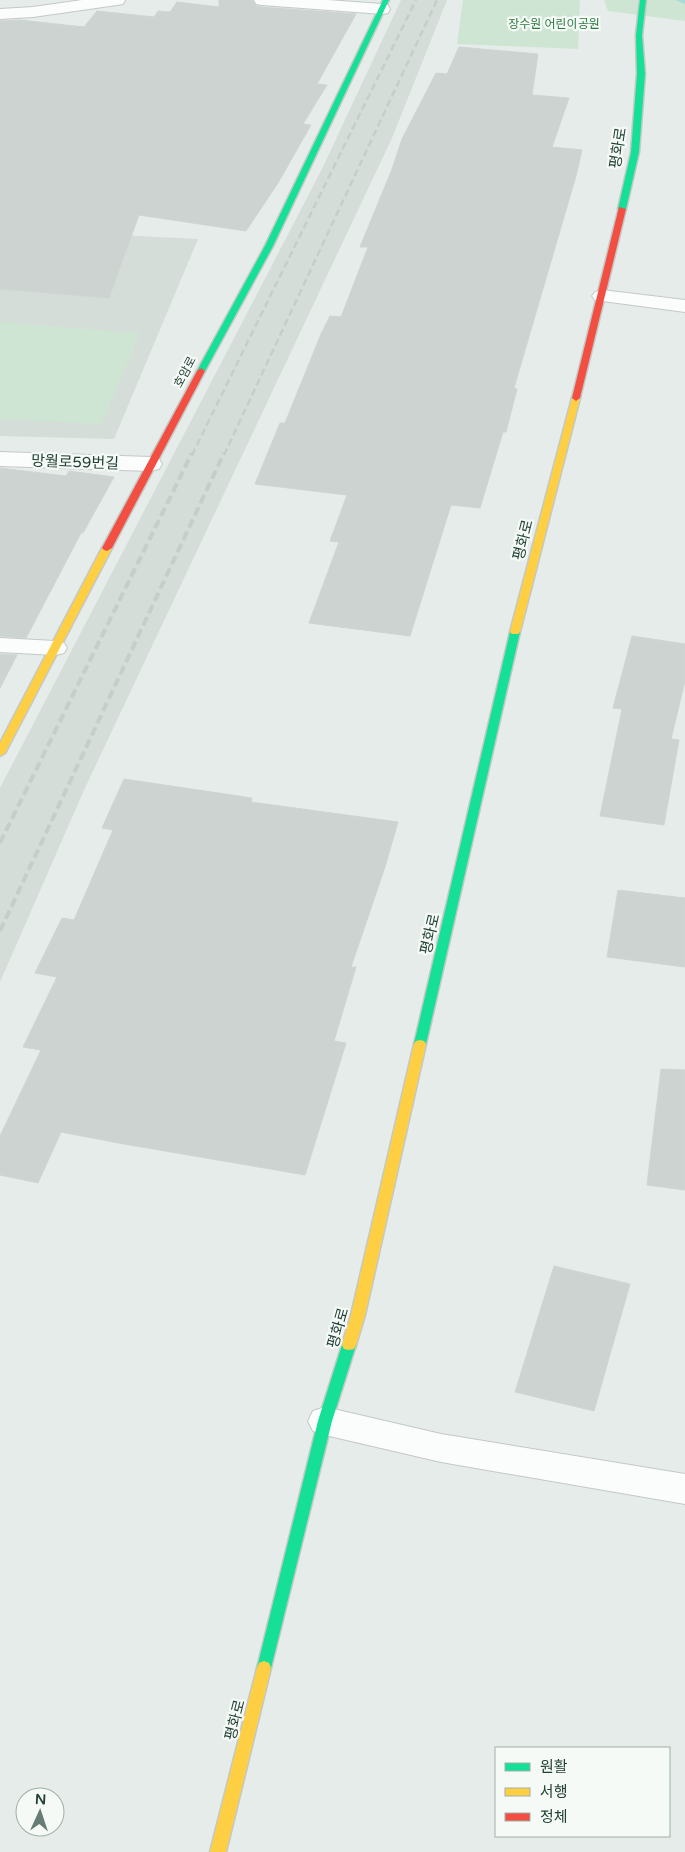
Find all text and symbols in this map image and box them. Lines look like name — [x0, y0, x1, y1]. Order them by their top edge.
park label: 장수원 어린이공원 — [508, 17, 600, 31]
street label: 평화로 — [606, 126, 630, 170]
street label: 호암로 — [171, 354, 199, 390]
street label: 망월로59번길 — [31, 451, 119, 473]
street label: 평화로 — [509, 518, 537, 562]
street label: 평화로 — [417, 912, 443, 956]
street label: 평화로 — [324, 1306, 352, 1350]
street label: 평화로 — [221, 1698, 249, 1742]
legend — [495, 1747, 670, 1837]
text: 원활 — [540, 1758, 568, 1776]
text: 서행 — [540, 1783, 568, 1801]
north arrow — [15, 1787, 65, 1837]
text: N — [35, 1791, 47, 1808]
text: 정체 — [540, 1808, 568, 1826]

